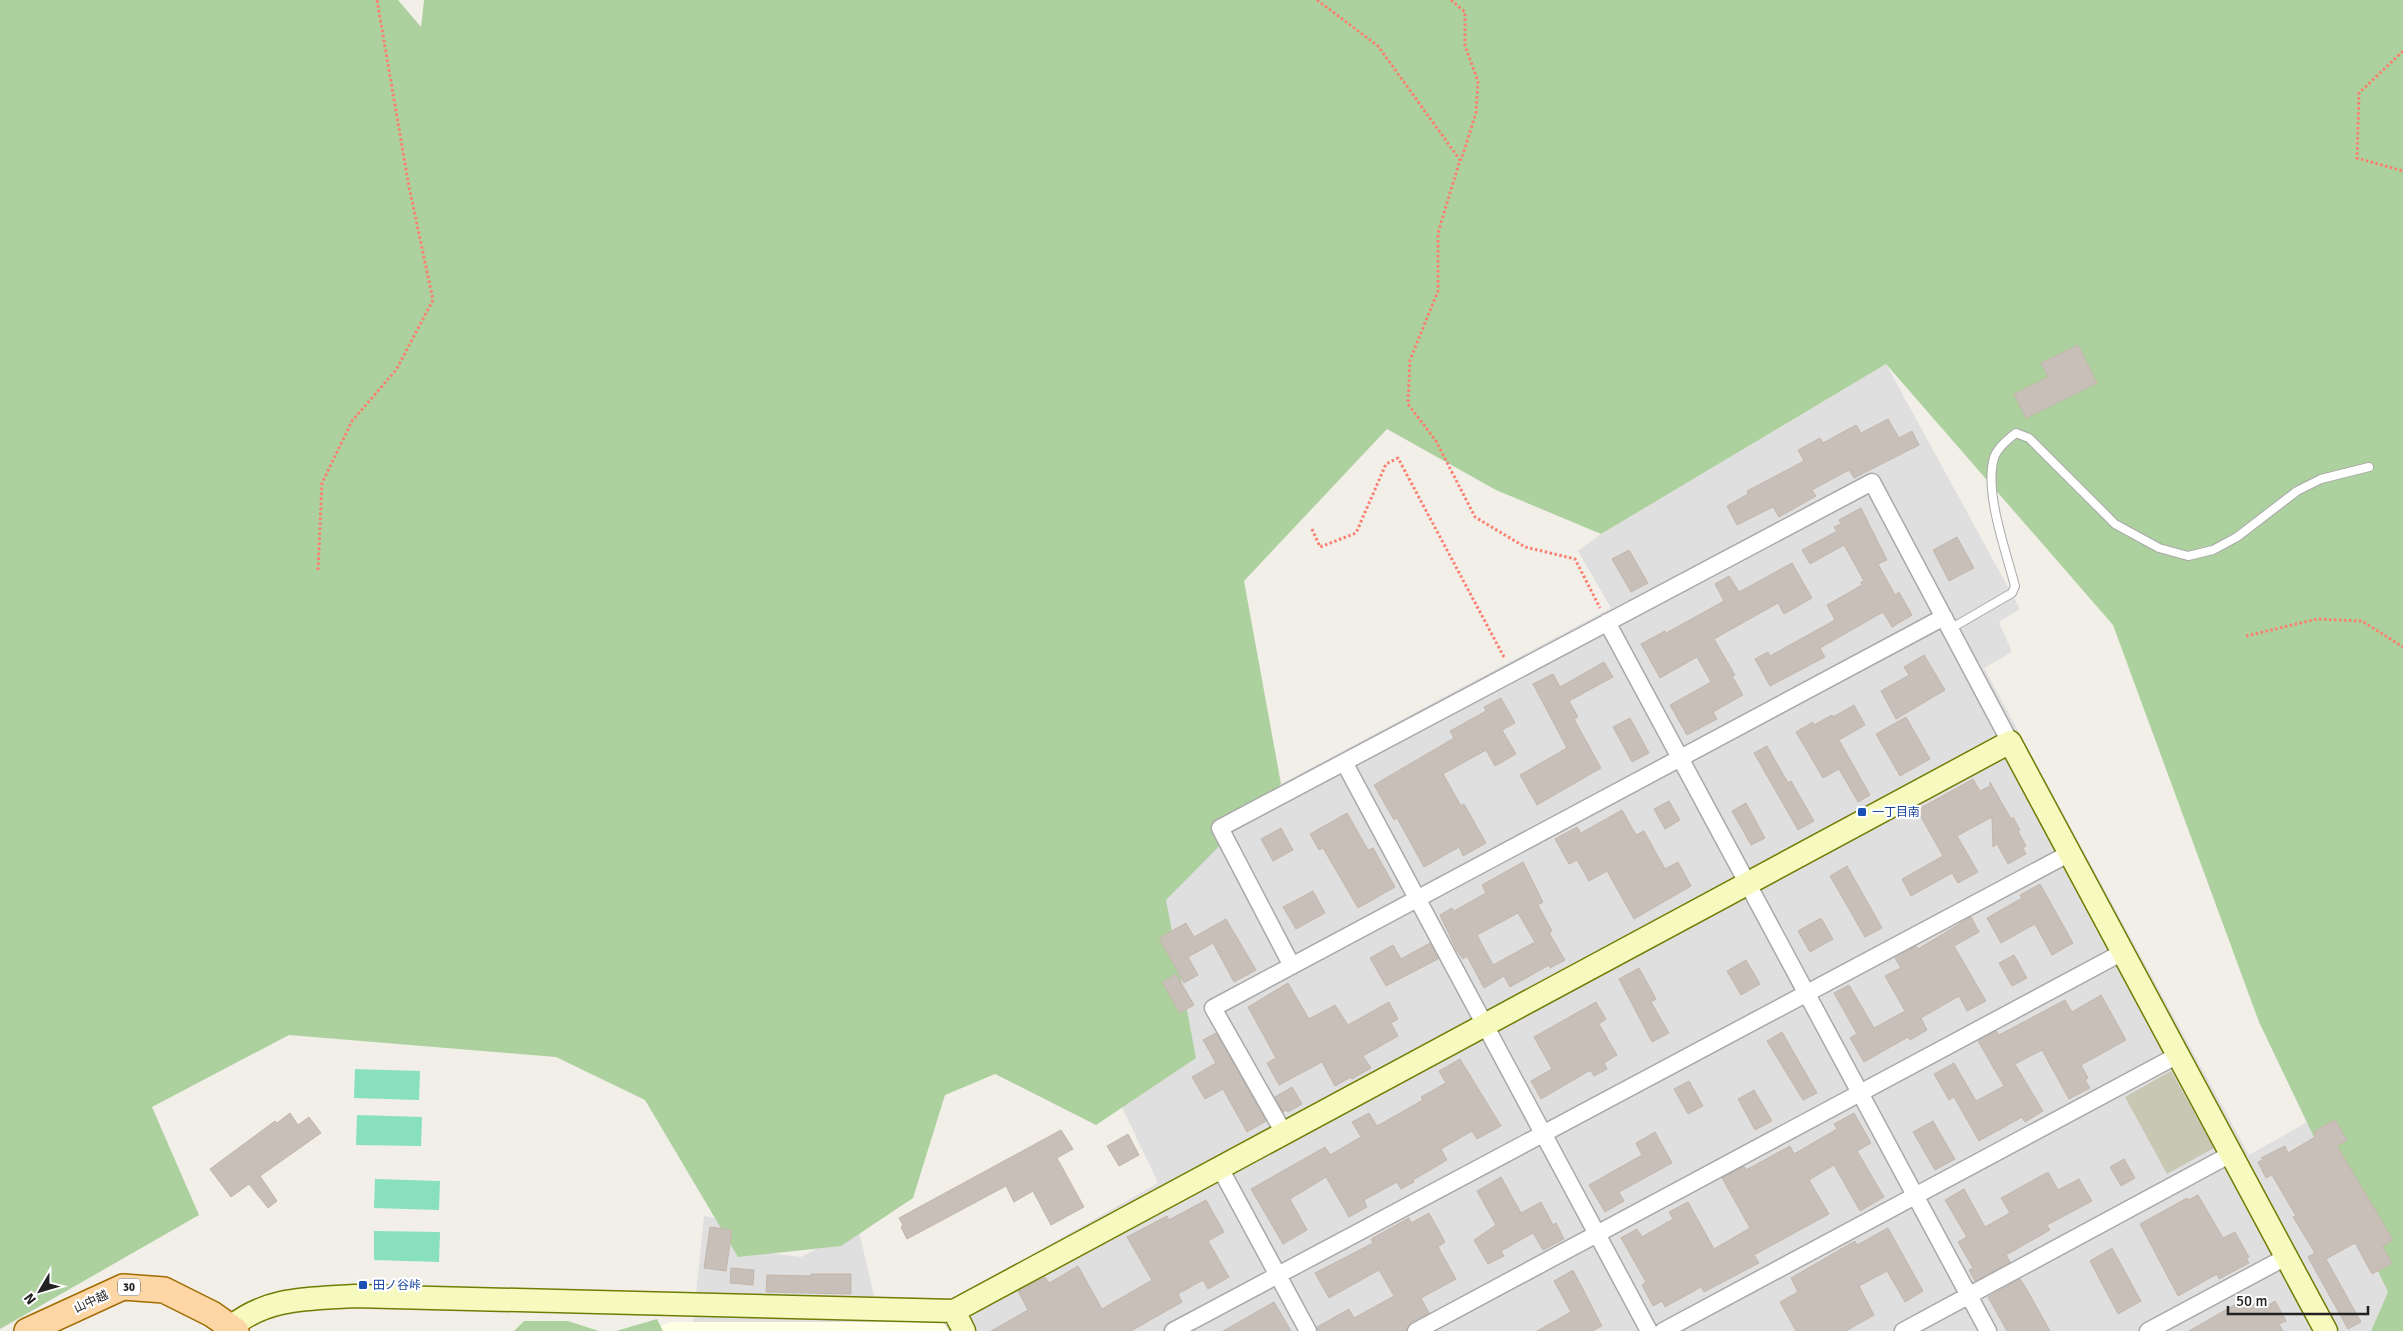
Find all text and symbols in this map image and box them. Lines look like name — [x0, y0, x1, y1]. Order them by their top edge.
place label: 一丁目南 — [1872, 805, 1920, 820]
marker: 一丁目南 — [1856, 806, 1868, 818]
north arrow — [15, 1266, 65, 1316]
road number: 30 — [118, 1278, 140, 1295]
place label: 田ノ谷峠 — [373, 1278, 421, 1293]
marker: 田ノ谷峠 — [357, 1279, 369, 1291]
scale bar — [2228, 1284, 2368, 1316]
street label: 山中越 — [72, 1288, 110, 1316]
text: N — [20, 1290, 40, 1308]
text: 50 m — [2236, 1292, 2267, 1310]

